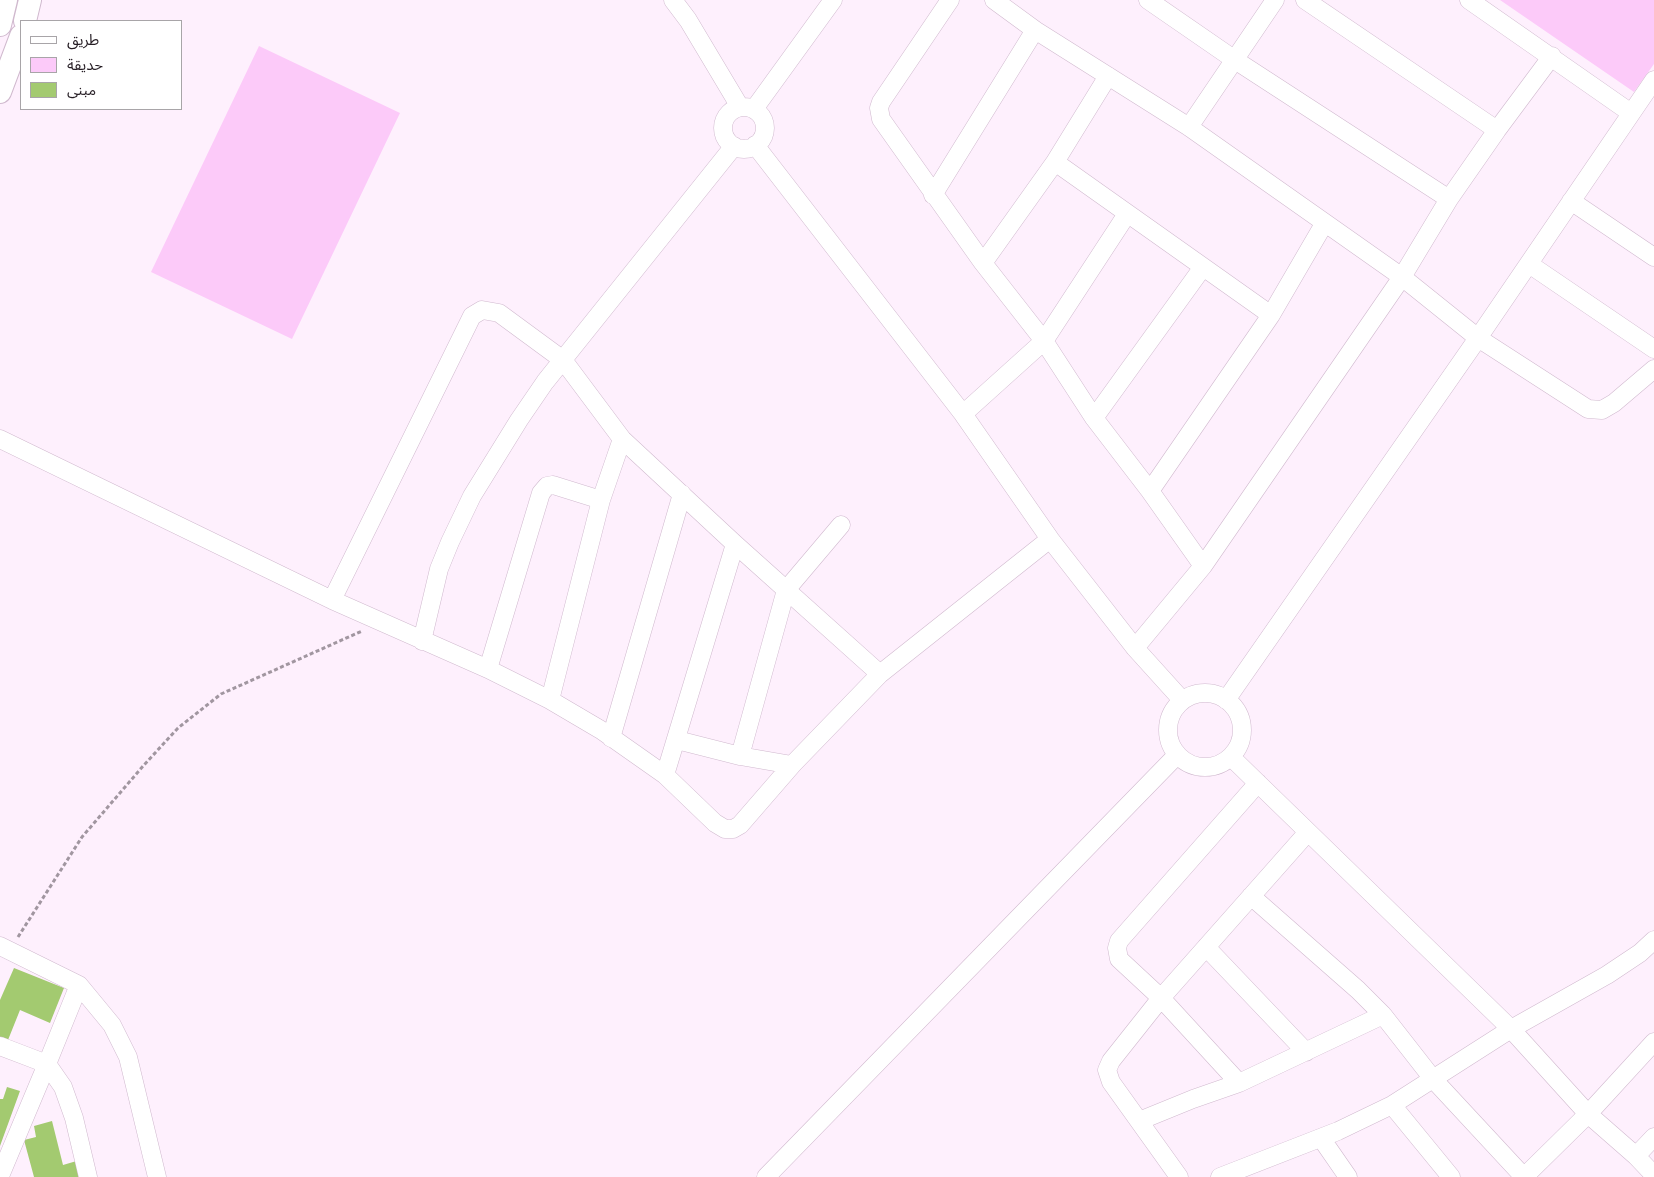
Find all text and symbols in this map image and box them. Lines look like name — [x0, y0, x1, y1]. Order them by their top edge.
legend — [20, 20, 182, 110]
text: طريق — [67, 30, 99, 49]
text: حديقة — [67, 55, 103, 74]
text: مبنى — [67, 80, 96, 99]

